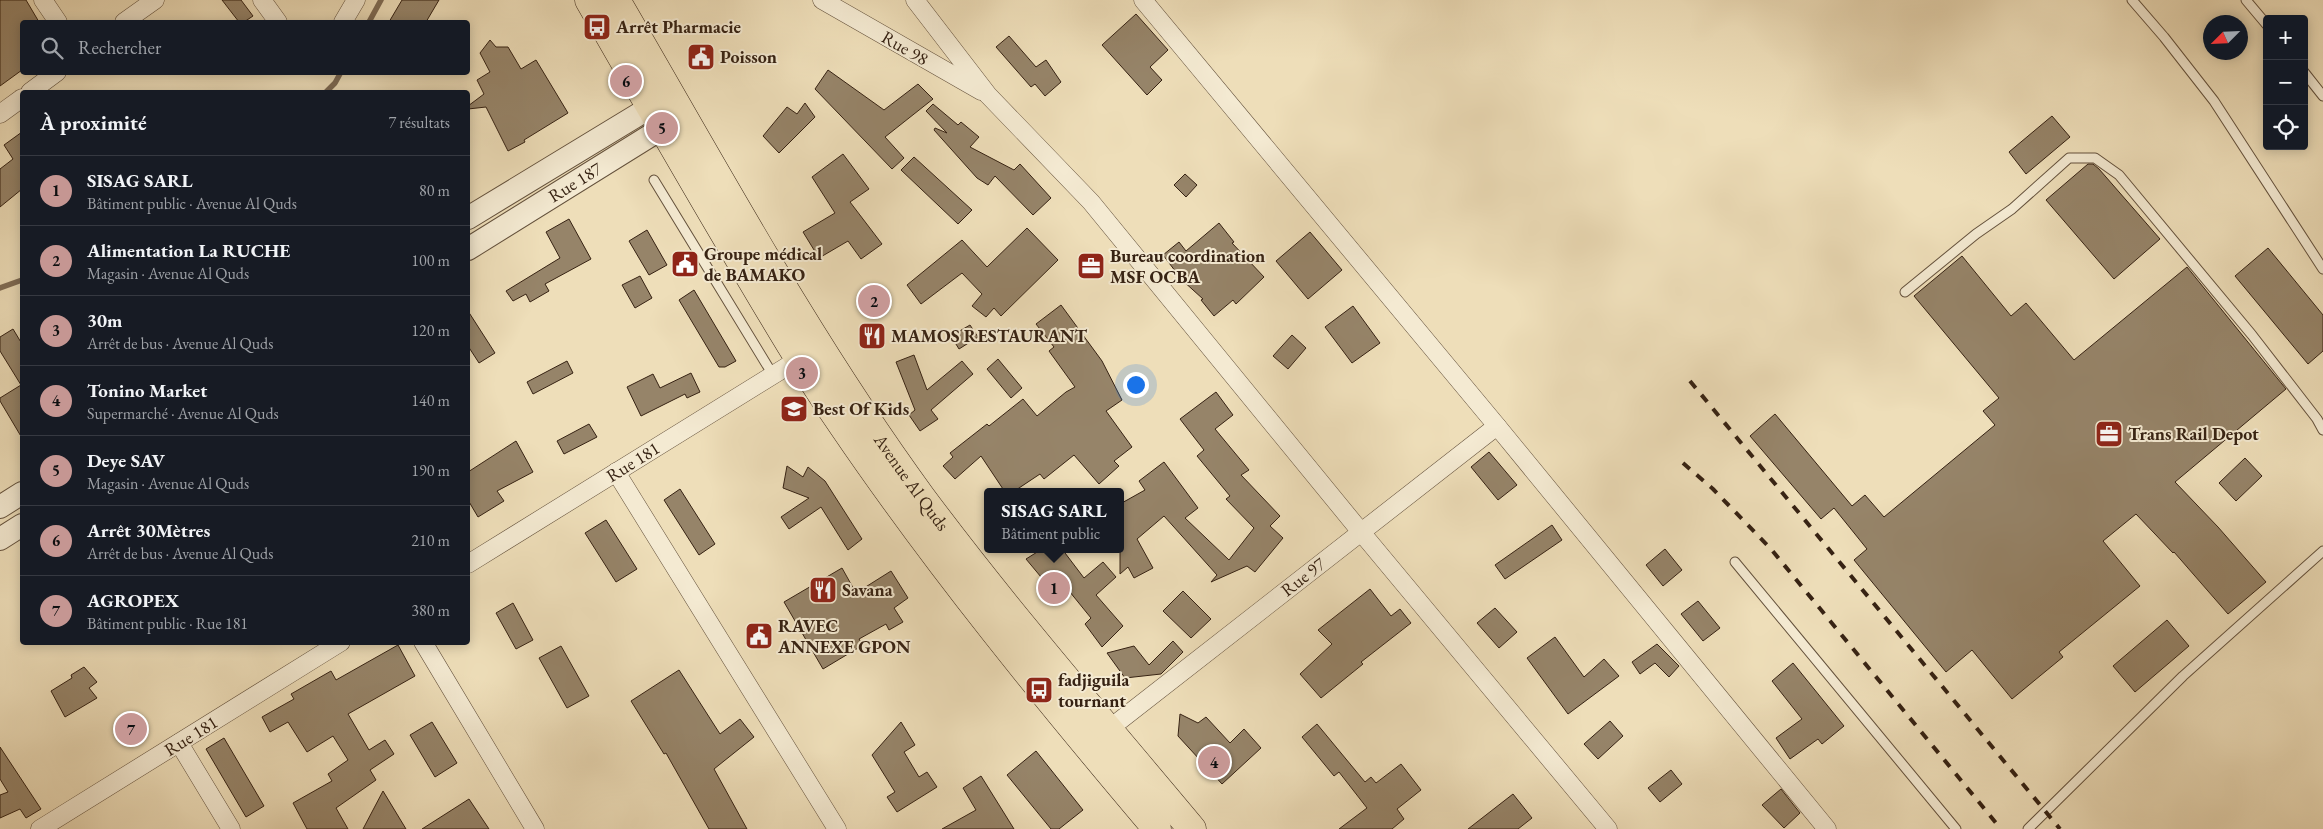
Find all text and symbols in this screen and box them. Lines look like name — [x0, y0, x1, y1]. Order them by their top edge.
bus stop icon: Arrêt Pharmacie — [582, 12, 612, 42]
place label: Arrêt Pharmacie — [615, 15, 742, 38]
north arrow — [2203, 15, 2248, 60]
map controls — [2263, 15, 2308, 150]
button: + — [2263, 15, 2308, 60]
search box — [20, 20, 470, 75]
street label: Rue 98 — [878, 25, 933, 70]
icon: search — [38, 34, 66, 62]
text: Rechercher — [78, 35, 161, 60]
public building icon: Poisson — [686, 42, 716, 72]
place label: Poisson — [720, 45, 777, 68]
button: − — [2263, 60, 2308, 105]
pin: 6 — [610, 62, 642, 100]
button: locate — [2263, 105, 2308, 150]
text: À proximité — [40, 109, 147, 136]
pin: 5 — [646, 109, 678, 147]
text: 7 résultats — [388, 112, 450, 133]
street label: Rue 187 — [544, 157, 606, 207]
text: SISAG SARL — [87, 168, 193, 193]
text: 1 — [52, 180, 60, 201]
text: 80 m — [419, 180, 450, 201]
text: Bâtiment public · Avenue Al Quds — [87, 193, 297, 214]
text: Alimentation La RUCHE — [87, 238, 290, 263]
place label: Groupe médical de BAMAKO — [704, 242, 822, 286]
place label: Bureau coordination MSF OCBA — [1110, 244, 1265, 288]
public building icon: Groupe médical de BAMAKO — [670, 249, 700, 279]
text: 2 — [52, 250, 60, 271]
text: 100 m — [411, 250, 450, 271]
office icon: Bureau coordination MSF OCBA — [1076, 251, 1106, 281]
text: Magasin · Avenue Al Quds — [87, 263, 249, 284]
pin: 2 — [858, 282, 890, 320]
text: 30m — [87, 308, 122, 333]
text: 3 — [52, 320, 60, 341]
text: 120 m — [411, 320, 450, 341]
restaurant icon: MAMOS RESTAURANT — [857, 321, 887, 351]
place label: MAMOS RESTAURANT — [891, 324, 1087, 347]
text: Arrêt de bus · Avenue Al Quds — [87, 333, 273, 354]
pin: 3 — [786, 354, 818, 392]
your location — [1123, 372, 1149, 398]
text: Tonino Market — [87, 378, 207, 403]
text: 4 — [52, 390, 60, 411]
text: 140 m — [411, 390, 450, 411]
school or university icon: Best Of Kids — [779, 394, 809, 424]
place label: Best Of Kids — [813, 397, 909, 420]
text: Supermarché · Avenue Al Quds — [87, 403, 279, 424]
office icon: Trans Rail Depot — [2094, 419, 2124, 449]
place label: Trans Rail Depot — [2128, 422, 2259, 445]
street label: Avenue Al Quds — [869, 429, 955, 535]
street label: Rue 181 — [602, 436, 664, 487]
text: Deye SAV — [87, 448, 165, 473]
text: 5 — [52, 460, 60, 481]
text: 190 m — [411, 460, 450, 481]
text: Magasin · Avenue Al Quds — [87, 473, 249, 494]
popup — [984, 488, 1124, 553]
text: SISAG SARL — [1001, 498, 1107, 523]
text: Arrêt 30Mètres — [87, 518, 210, 543]
text: Bâtiment public — [1001, 523, 1100, 544]
text: 6 — [52, 530, 60, 551]
text: 210 m — [411, 530, 450, 551]
text: Arrêt de bus · Avenue Al Quds — [87, 543, 273, 564]
street label: Rue 97 — [1276, 552, 1330, 601]
pin: 1 — [1038, 569, 1070, 607]
restaurant icon: Savana — [808, 575, 838, 605]
place label: Savana — [842, 578, 893, 601]
text: AGROPEX — [87, 588, 179, 613]
text: 7 — [52, 600, 60, 621]
text: 380 m — [411, 600, 450, 621]
text: Bâtiment public · Rue 181 — [87, 613, 248, 634]
place label: RAVEC ANNEXE GPON — [777, 614, 911, 658]
public building icon: RAVEC ANNEXE GPON — [744, 621, 774, 651]
place label: fadjiguila tournant — [1058, 668, 1129, 712]
bus stop icon: fadjiguila tournant — [1024, 675, 1054, 705]
pin: 7 — [115, 710, 147, 748]
street label: Rue 181 — [160, 710, 222, 761]
pin: 4 — [1198, 743, 1230, 781]

